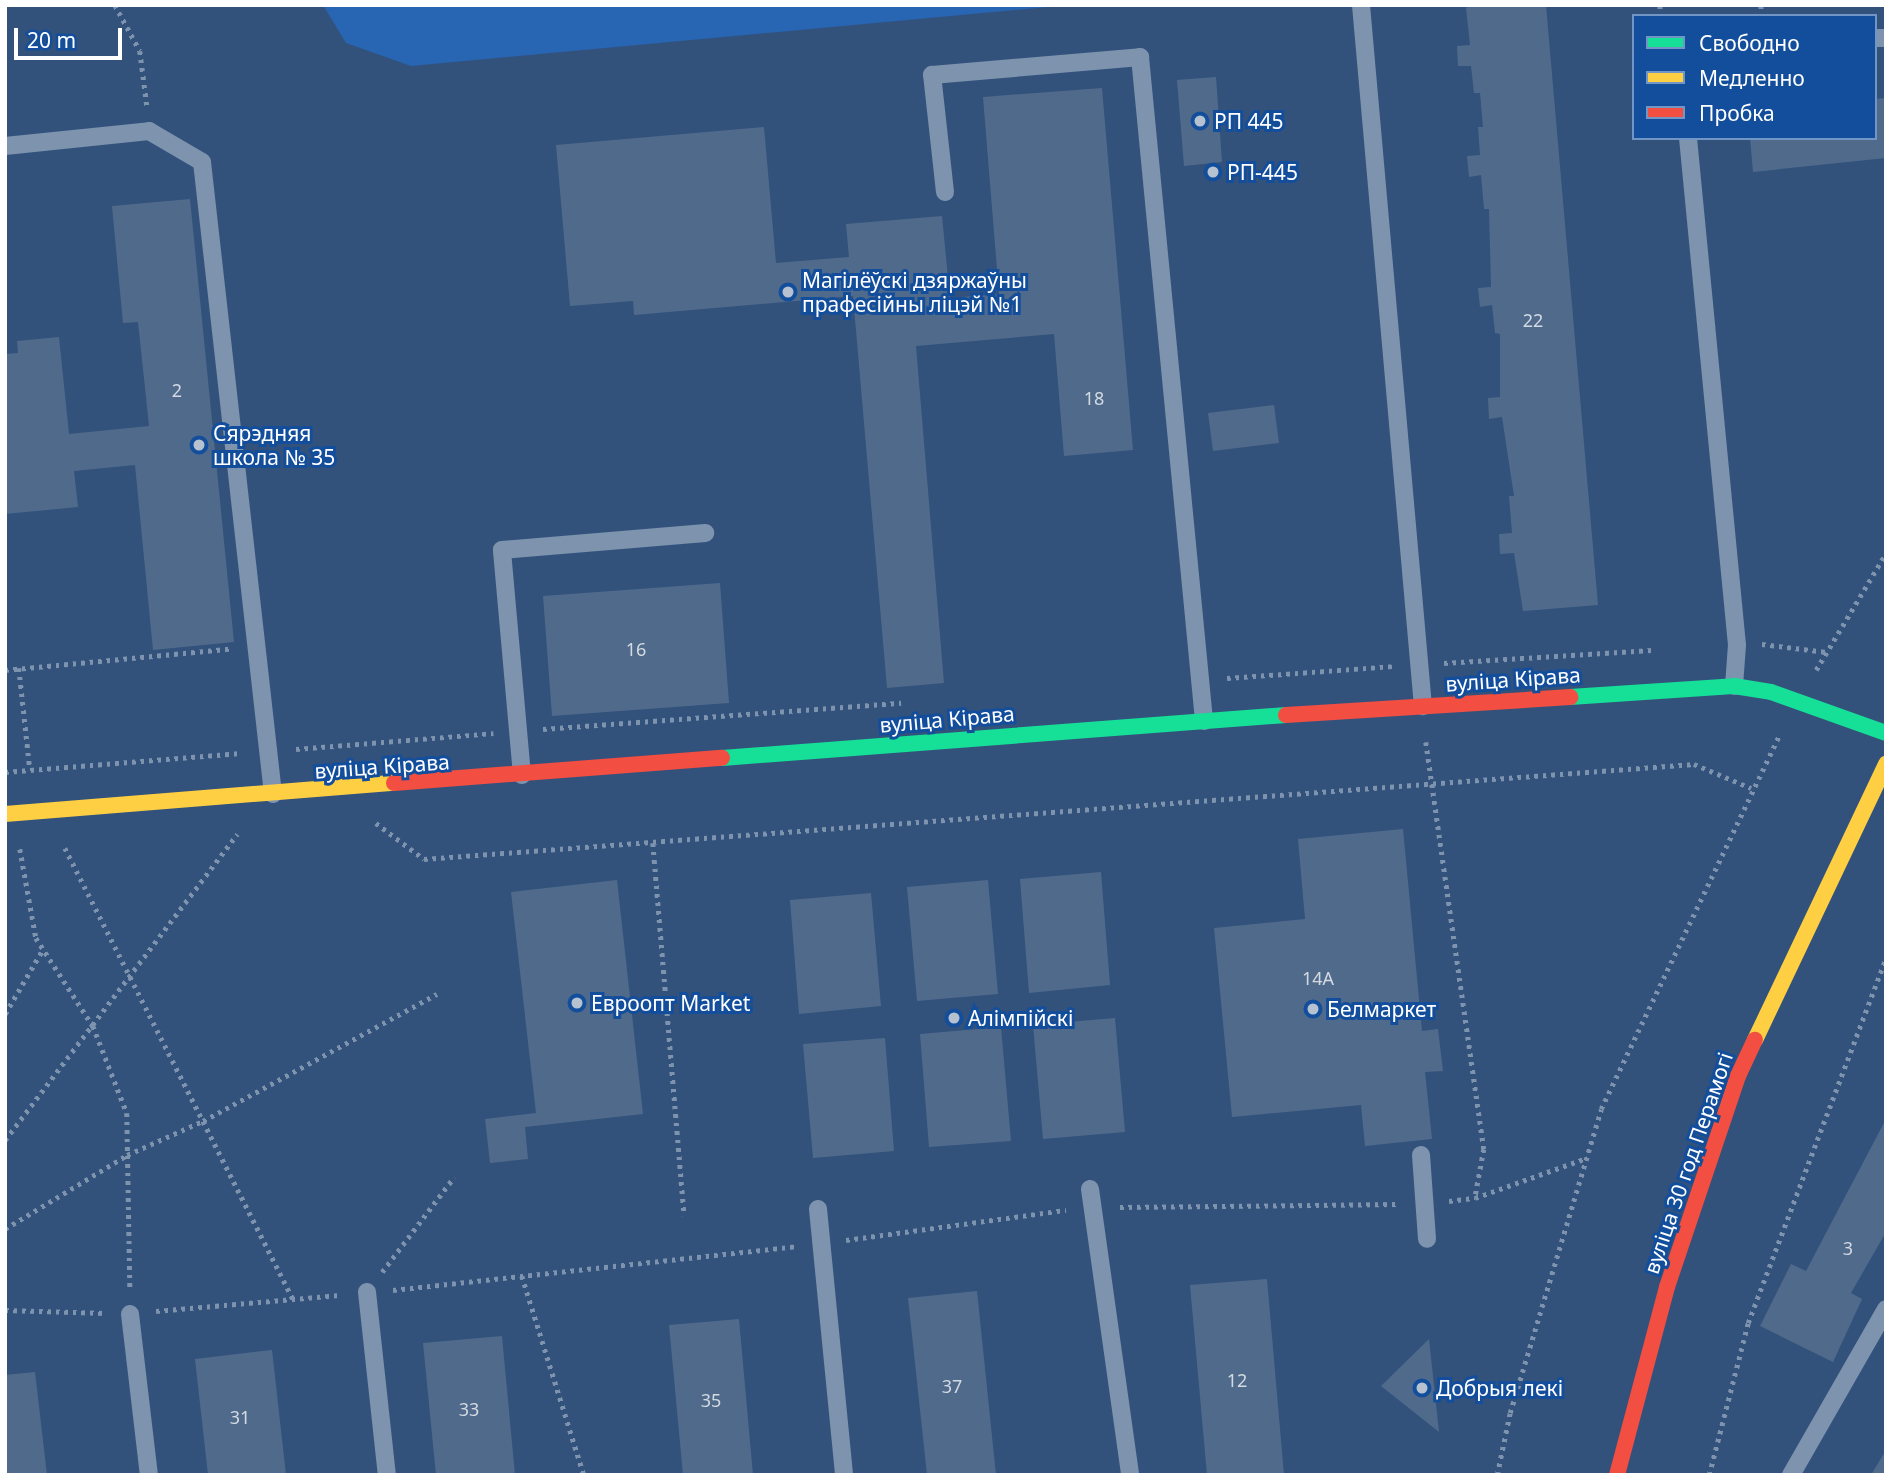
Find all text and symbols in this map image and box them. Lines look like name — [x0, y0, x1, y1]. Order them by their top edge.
scale bar — [18, 14, 126, 58]
legend — [1632, 14, 1877, 140]
text: 20 m — [27, 26, 76, 54]
text: Свободно — [1699, 29, 1800, 57]
text: Медленно — [1699, 64, 1805, 92]
text: Пробка — [1699, 99, 1775, 127]
place label: РП 445 — [1214, 108, 1284, 134]
marker: РП 445 — [1192, 113, 1208, 129]
place label: РП-445 — [1227, 159, 1298, 185]
marker: РП-445 — [1205, 164, 1221, 180]
place label: Магілёўскі дзяржаўны прафесійны ліцэй №1 — [802, 267, 1027, 317]
marker: Магілёўскі дзяржаўны прафесійны ліцэй №1 — [780, 284, 796, 300]
house number: 22 — [1523, 309, 1543, 331]
house number: 2 — [172, 379, 182, 401]
house number: 18 — [1084, 387, 1104, 409]
place label: Сярэдняя школа № 35 — [213, 420, 335, 470]
marker: Сярэдняя школа № 35 — [191, 437, 207, 453]
house number: 16 — [626, 638, 646, 660]
street label: вуліца Кірава — [1445, 662, 1581, 696]
street label: вуліца Кірава — [878, 701, 1016, 737]
street label: вуліца Кірава — [314, 749, 450, 783]
house number: 14А — [1302, 967, 1334, 989]
place label: Евроопт Market — [591, 990, 750, 1016]
marker: Евроопт Market — [569, 995, 585, 1011]
place label: Белмаркет — [1327, 996, 1436, 1022]
marker: Белмаркет — [1305, 1001, 1321, 1017]
place label: Алімпійскі — [968, 1005, 1073, 1031]
marker: Алімпійскі — [946, 1010, 962, 1026]
street label: вуліца 30 год Перамогі — [1638, 1049, 1738, 1277]
house number: 3 — [1843, 1237, 1853, 1259]
house number: 12 — [1227, 1369, 1247, 1391]
house number: 37 — [942, 1375, 962, 1397]
place label: Добрыя лекі — [1436, 1375, 1563, 1401]
marker: Добрыя лекі — [1414, 1380, 1430, 1396]
house number: 35 — [701, 1389, 721, 1411]
house number: 33 — [459, 1398, 479, 1420]
house number: 31 — [230, 1406, 250, 1428]

